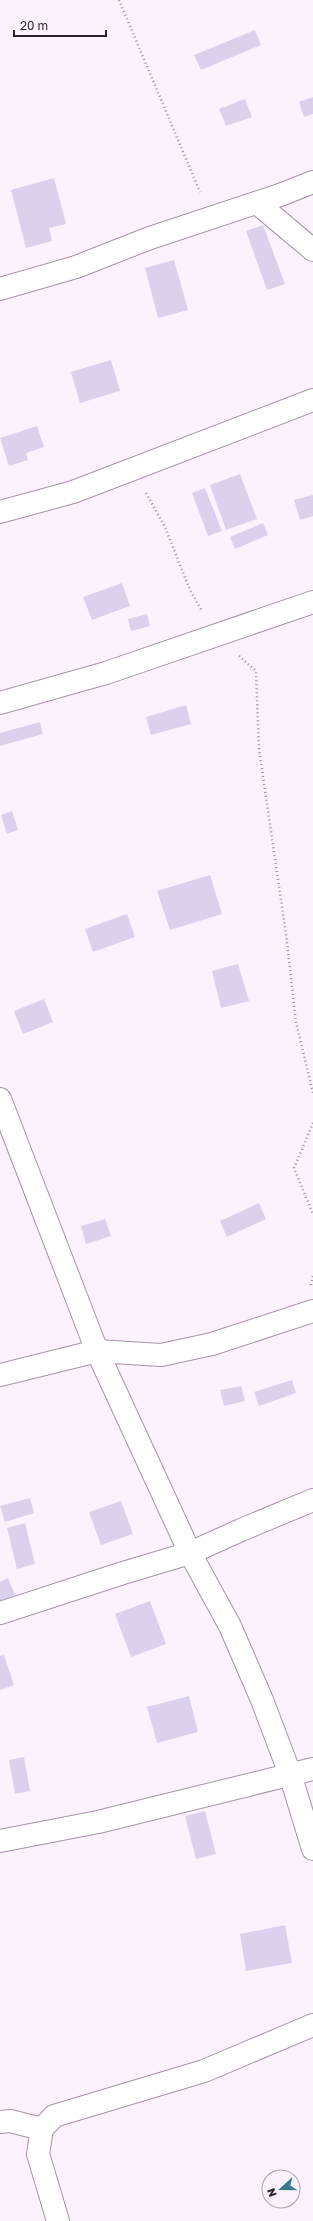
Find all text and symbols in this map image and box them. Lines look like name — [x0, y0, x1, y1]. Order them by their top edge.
scale bar — [14, 12, 106, 38]
text: 20 m — [20, 18, 48, 33]
north arrow — [261, 2169, 301, 2209]
text: N — [264, 2187, 279, 2199]

